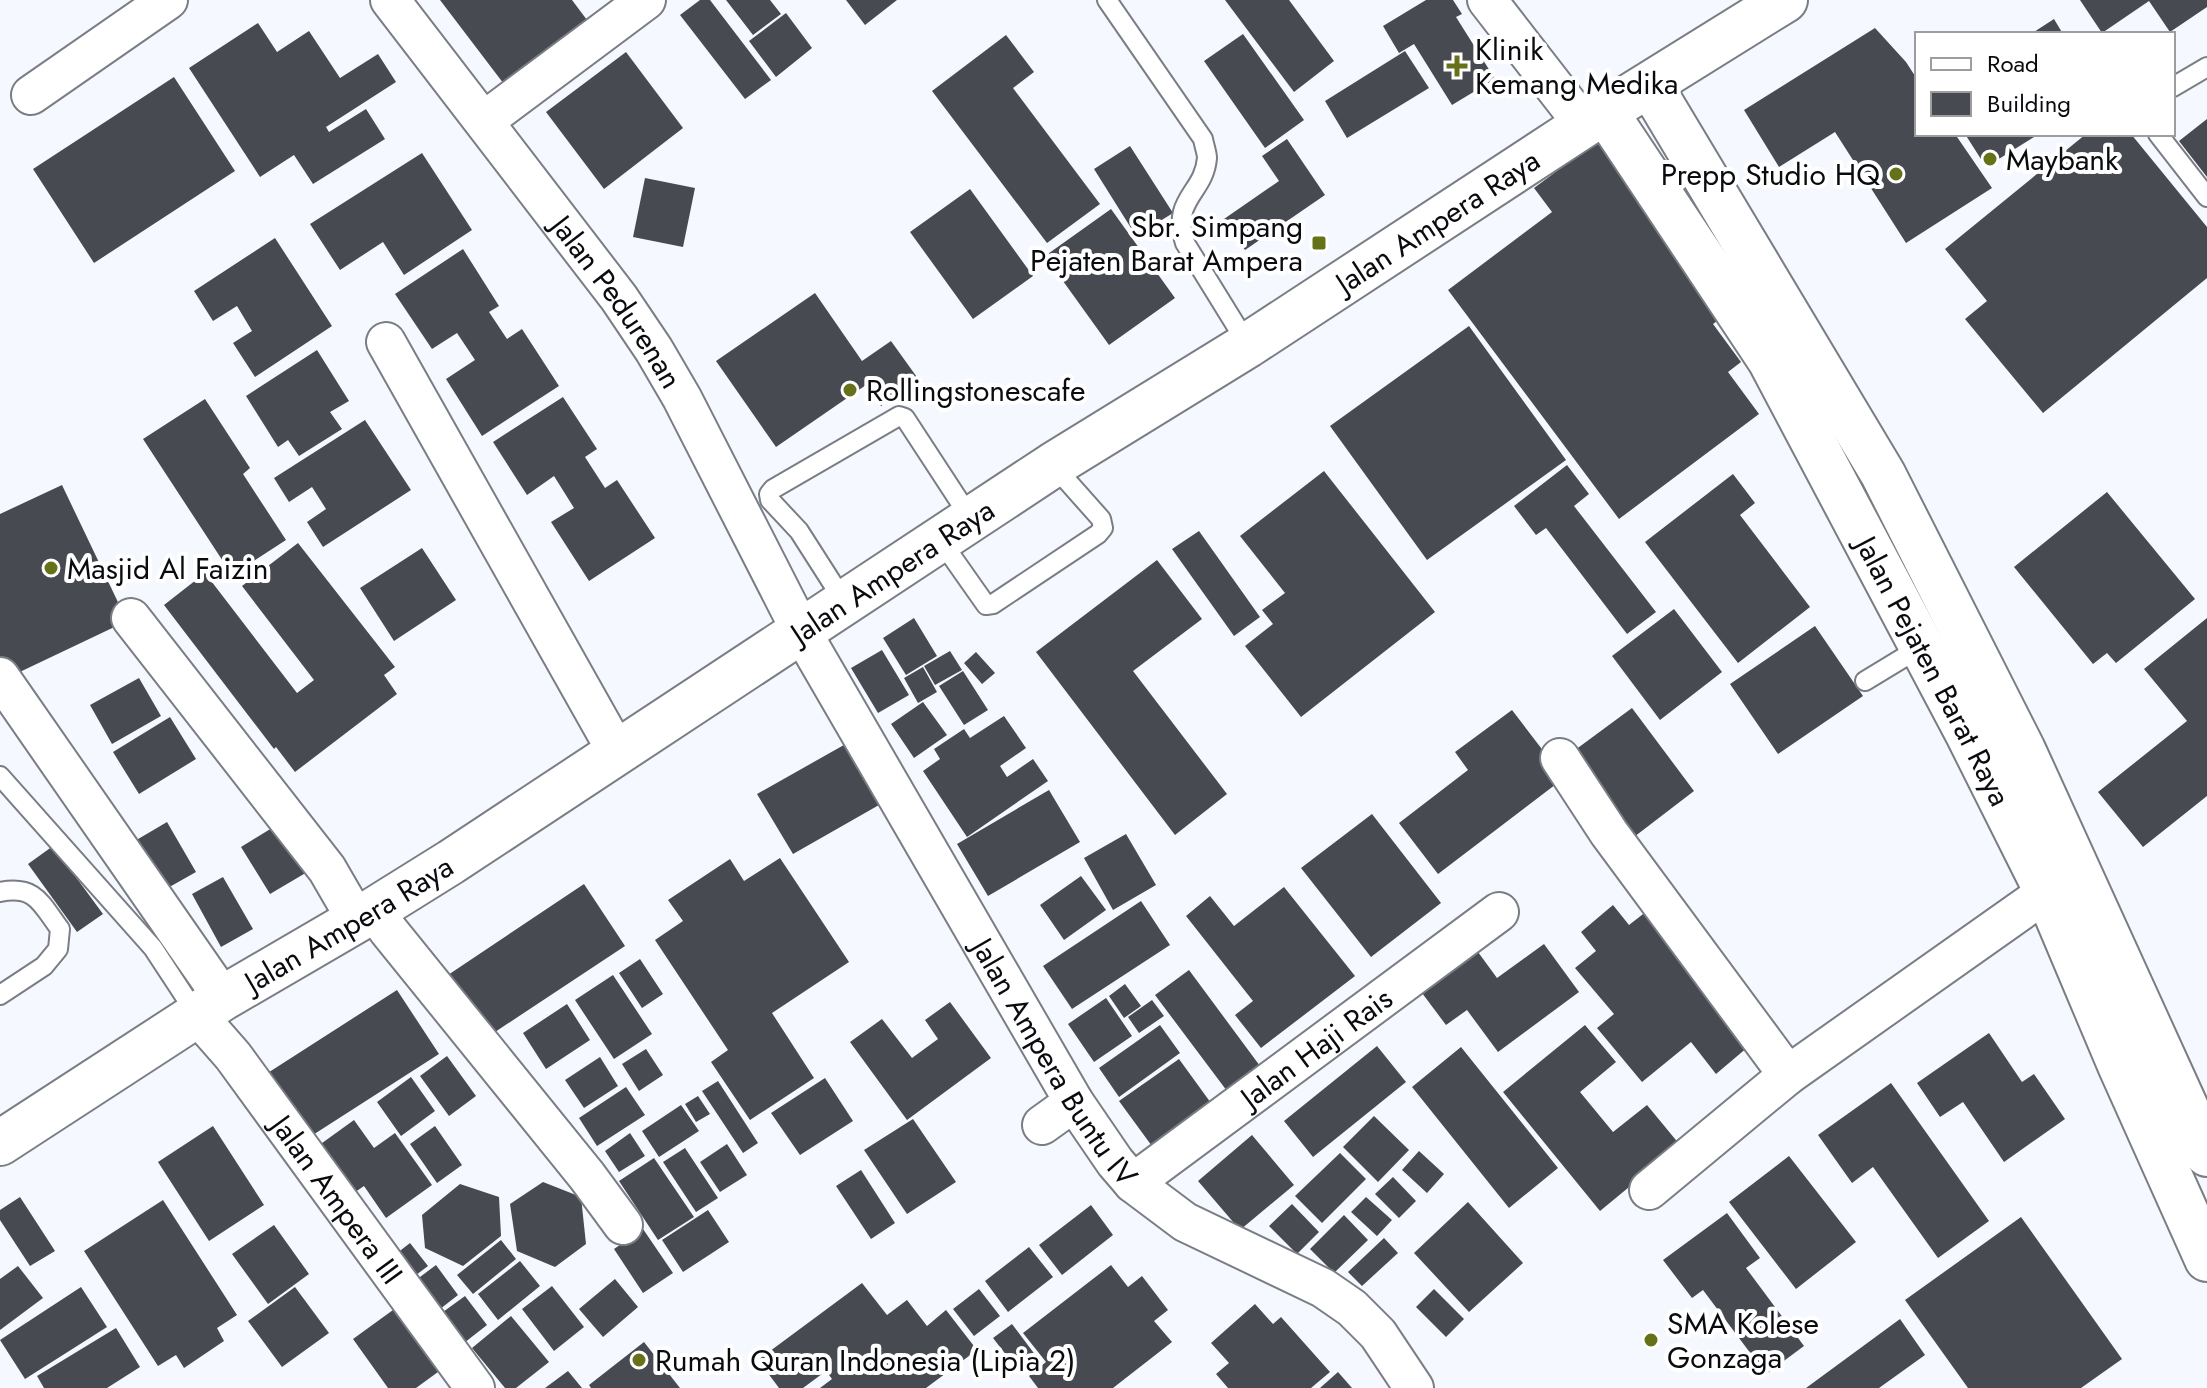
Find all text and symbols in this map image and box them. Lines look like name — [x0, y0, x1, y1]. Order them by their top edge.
place label: Klinik Kemang Medika — [1475, 28, 1678, 105]
legend — [1915, 32, 2175, 136]
text: Road — [1987, 46, 2039, 81]
marker: Klinik Kemang Medika — [1446, 55, 1468, 77]
text: Building — [1987, 86, 2071, 121]
street label: Jalan Ampera Raya — [1324, 138, 1548, 306]
place label: Maybank — [2006, 138, 2119, 181]
marker: Maybank — [1981, 150, 1999, 168]
place label: Prepp Studio HQ — [1661, 153, 1880, 196]
marker: Prepp Studio HQ — [1887, 165, 1905, 183]
street label: Jalan Pedurenan — [539, 203, 693, 396]
place label: Sbr. Simpang Pejaten Barat Ampera — [1030, 205, 1303, 282]
marker: Sbr. Simpang Pejaten Barat Ampera — [1310, 234, 1328, 252]
place label: Rollingstonescafe — [866, 369, 1085, 412]
marker: Rollingstonescafe — [841, 381, 859, 399]
street label: Jalan Ampera Raya — [779, 488, 1003, 656]
street label: Jalan Pejaten Barat Raya — [1844, 525, 2022, 813]
place label: Masjid Al Faizin — [67, 547, 269, 590]
marker: Masjid Al Faizin — [42, 559, 60, 577]
street label: Jalan Ampera Raya — [233, 845, 461, 1004]
street label: Jalan Ampera Buntu IV — [960, 926, 1148, 1196]
street label: Jalan Haji Rais — [1228, 977, 1401, 1120]
street label: Jalan Ampera III — [259, 1103, 414, 1293]
place label: SMA Kolese Gonzaga — [1667, 1302, 1819, 1379]
marker: SMA Kolese Gonzaga — [1642, 1331, 1660, 1349]
place label: Rumah Quran Indonesia (Lipia 2) — [655, 1339, 1075, 1382]
marker: Rumah Quran Indonesia (Lipia 2) — [630, 1351, 648, 1369]

